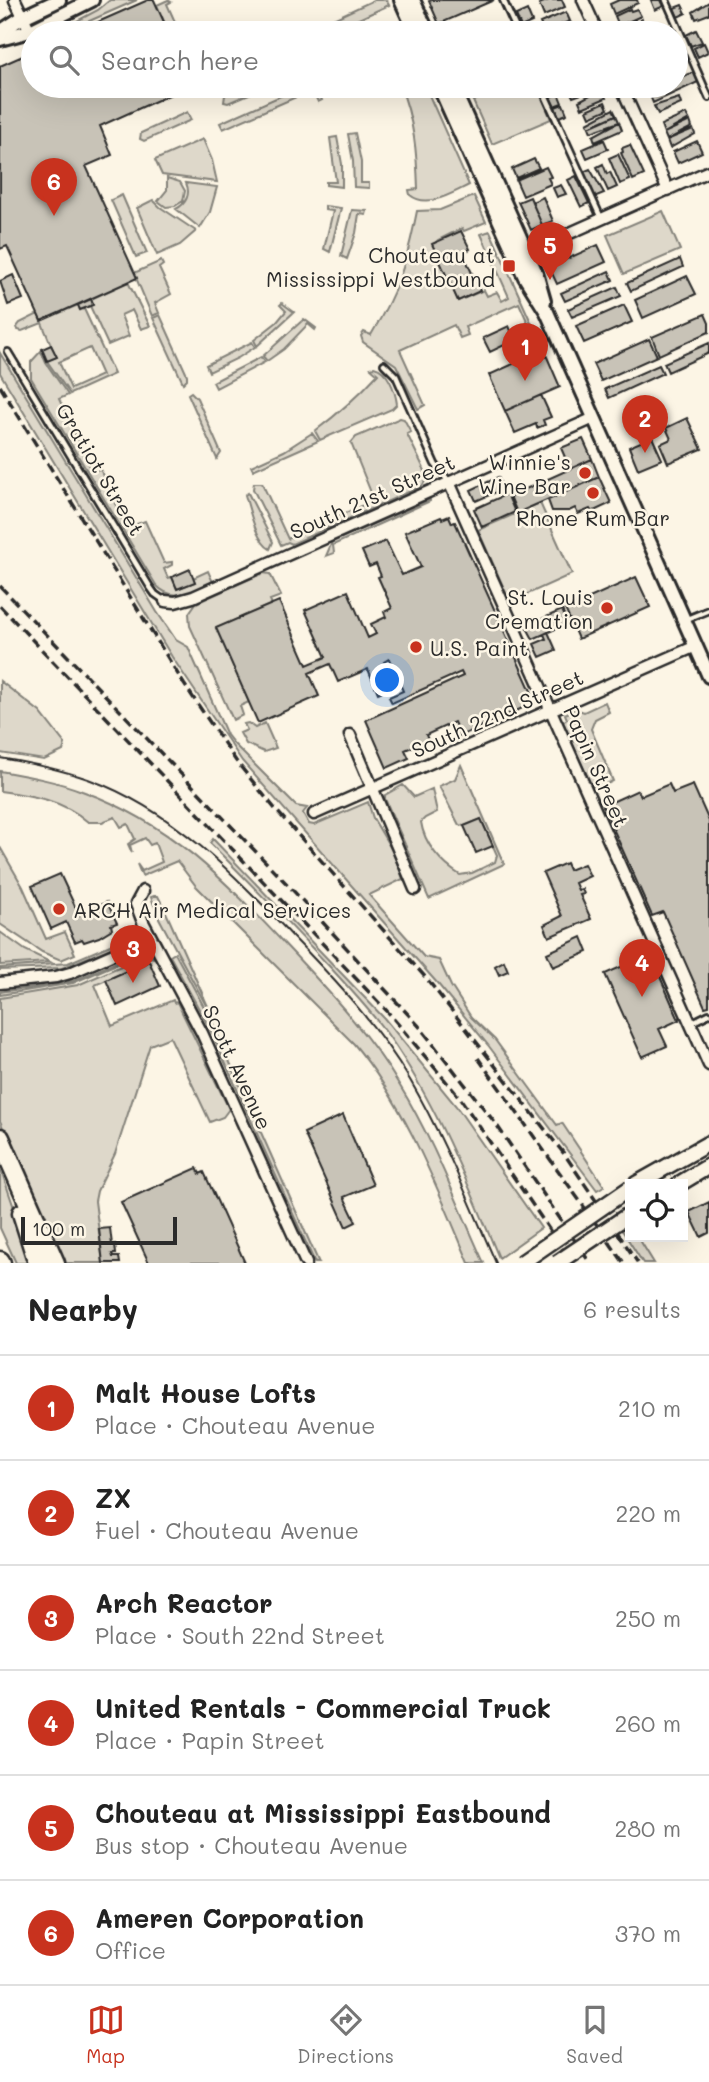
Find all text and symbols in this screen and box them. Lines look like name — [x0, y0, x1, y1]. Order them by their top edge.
search box — [21, 21, 688, 98]
icon: search — [45, 41, 83, 79]
text: Search here — [101, 43, 259, 77]
pin: 6 — [31, 158, 77, 216]
pin: 5 — [527, 222, 573, 280]
place label: Chouteau at Mississippi Westbound — [266, 241, 495, 292]
marker: Chouteau at Mississippi Westbound — [501, 258, 517, 274]
pin: 1 — [502, 323, 548, 381]
pin: 2 — [622, 395, 668, 453]
street label: Gratiot Street — [51, 398, 151, 540]
street label: South 21st Street — [285, 448, 459, 544]
place label: Winnie's Wine Bar — [478, 448, 571, 499]
marker: Winnie's Wine Bar — [577, 465, 593, 481]
marker: Rhone Rum Bar — [585, 485, 601, 501]
place label: Rhone Rum Bar — [516, 504, 670, 531]
place label: St. Louis Cremation — [485, 583, 593, 634]
marker: St. Louis Cremation — [599, 600, 615, 616]
place label: U.S. Paint — [430, 634, 528, 661]
marker: U.S. Paint — [408, 639, 424, 655]
your location — [370, 663, 404, 697]
street label: South 22nd Street — [407, 663, 587, 763]
street label: Papin Street — [558, 701, 636, 831]
place label: ARCH Air Medical Services — [73, 896, 351, 923]
marker: ARCH Air Medical Services — [51, 901, 67, 917]
pin: 3 — [110, 925, 156, 983]
pin: 4 — [619, 939, 665, 997]
street label: Scott Avenue — [197, 1000, 279, 1134]
map controls — [625, 1179, 688, 1242]
button: locate — [625, 1179, 688, 1242]
scale bar — [21, 1214, 177, 1246]
text: 100 m — [32, 1216, 85, 1241]
text: Nearby — [28, 1289, 138, 1329]
text: 6 results — [583, 1294, 681, 1324]
text: Malt House Lofts — [95, 1376, 316, 1410]
text: 1 — [46, 1393, 56, 1423]
text: 210 m — [618, 1393, 681, 1423]
text: Place · Chouteau Avenue — [95, 1410, 376, 1440]
text: ZX — [95, 1481, 131, 1515]
text: 2 — [45, 1498, 57, 1528]
text: 220 m — [615, 1498, 681, 1528]
text: Fuel · Chouteau Avenue — [95, 1515, 359, 1545]
text: Arch Reactor — [95, 1586, 273, 1620]
text: 3 — [44, 1603, 58, 1633]
text: 250 m — [615, 1603, 681, 1633]
text: Place · South 22nd Street — [95, 1620, 385, 1650]
text: United Rentals - Commercial Truck — [95, 1691, 551, 1725]
text: 4 — [44, 1708, 58, 1738]
text: 260 m — [614, 1708, 681, 1738]
text: Place · Papin Street — [95, 1725, 325, 1755]
text: Chouteau at Mississippi Eastbound — [95, 1796, 551, 1830]
text: 5 — [44, 1813, 58, 1843]
text: 280 m — [614, 1813, 681, 1843]
text: Bus stop · Chouteau Avenue — [95, 1830, 408, 1860]
text: Ameren Corporation — [95, 1901, 364, 1935]
text: 6 — [44, 1918, 58, 1948]
text: 370 m — [615, 1918, 681, 1948]
text: Office — [95, 1935, 166, 1965]
tab: Map — [86, 2001, 125, 2068]
tab: Directions — [297, 2001, 394, 2068]
tab: Saved — [566, 2001, 623, 2068]

